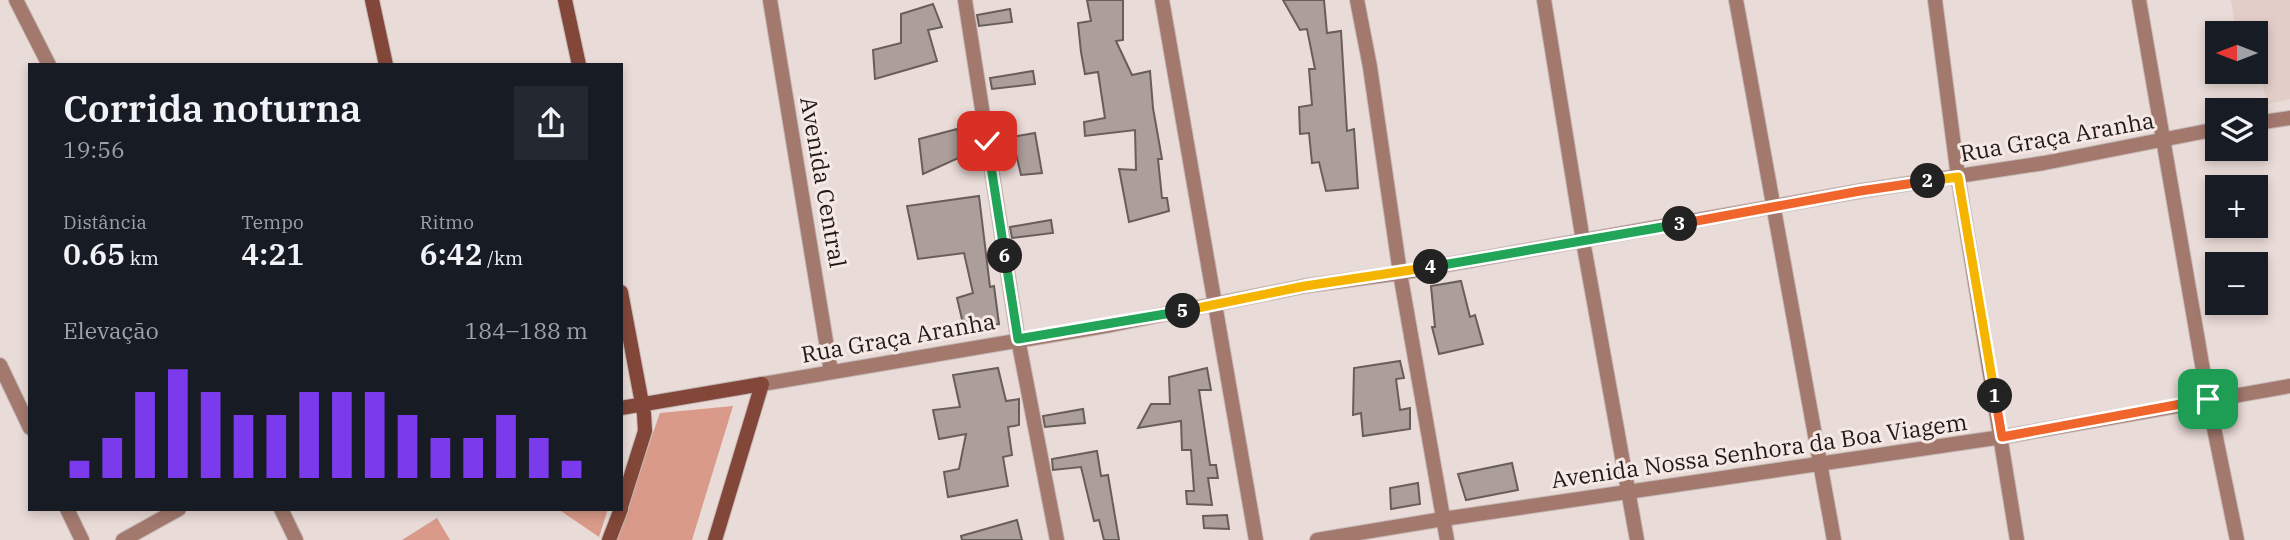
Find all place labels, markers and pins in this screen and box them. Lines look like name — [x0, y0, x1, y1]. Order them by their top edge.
pin — [957, 111, 1017, 171]
pin: 2 — [1910, 164, 1946, 198]
pin: 3 — [1662, 206, 1698, 242]
pin: 6 — [988, 238, 1023, 274]
pin: 4 — [1414, 250, 1448, 284]
pin: 5 — [1166, 294, 1200, 328]
pin — [2178, 369, 2238, 429]
pin: 1 — [1978, 378, 2012, 414]

